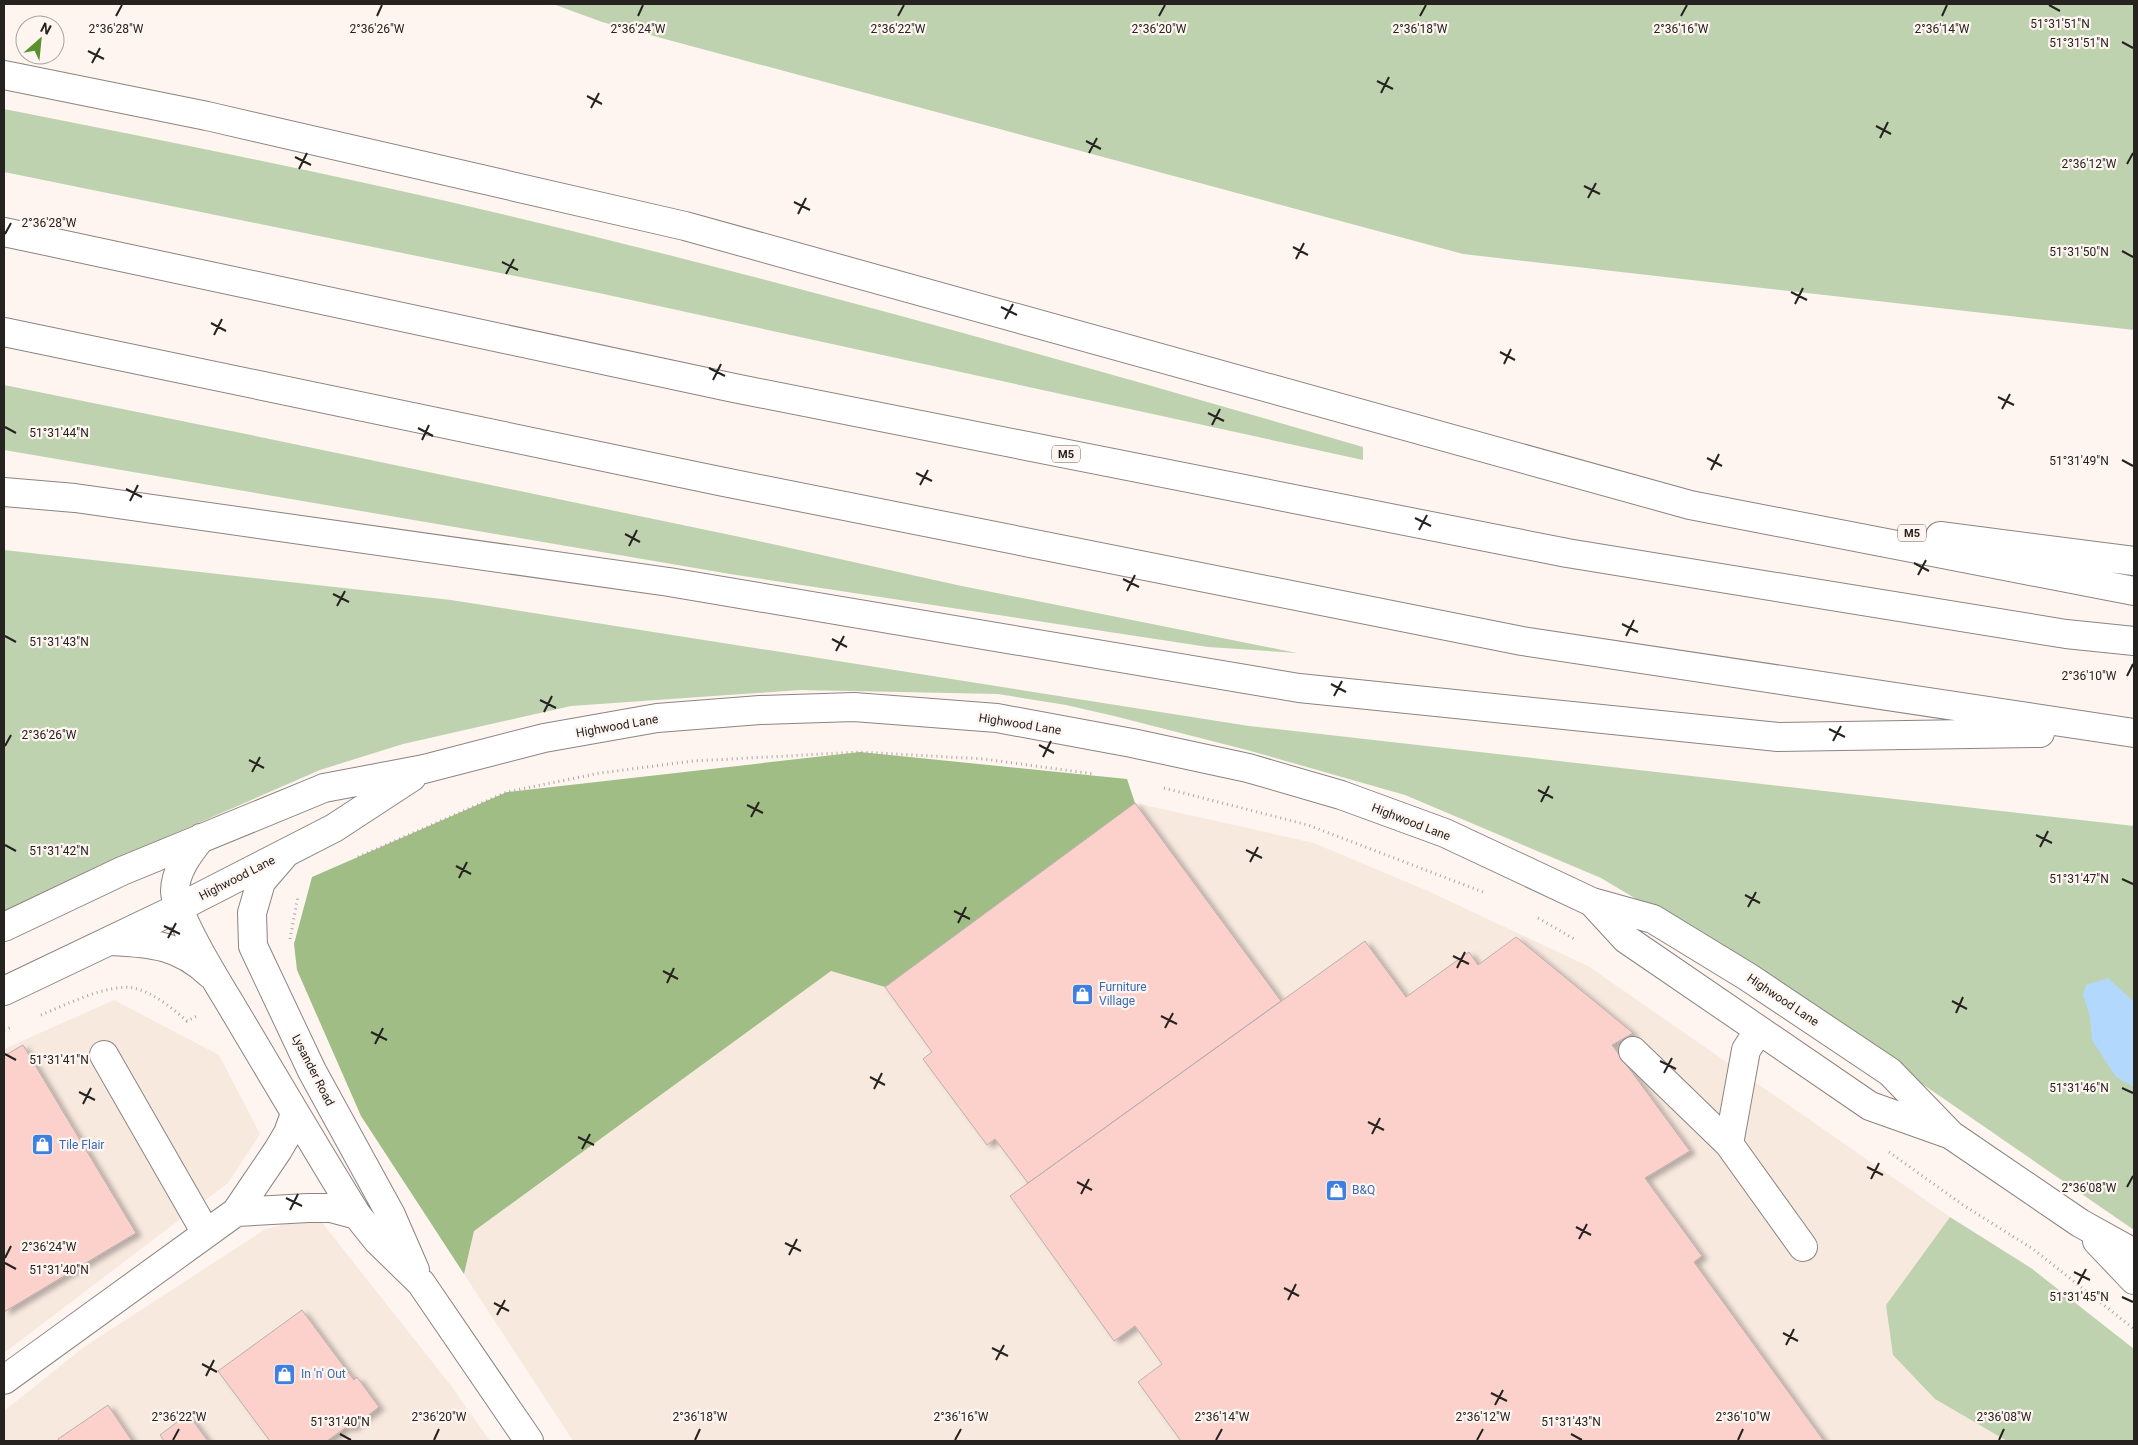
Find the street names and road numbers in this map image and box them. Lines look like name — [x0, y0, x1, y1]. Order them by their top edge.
road number: M5 — [1052, 446, 1080, 462]
road number: M5 — [1898, 524, 1926, 542]
street label: Highwood Lane — [978, 711, 1062, 737]
street label: Highwood Lane — [575, 712, 659, 740]
street label: Highwood Lane — [1370, 801, 1452, 843]
street label: Highwood Lane — [197, 853, 277, 903]
street label: Highwood Lane — [1745, 971, 1821, 1029]
street label: Lysander Road — [289, 1032, 337, 1108]

